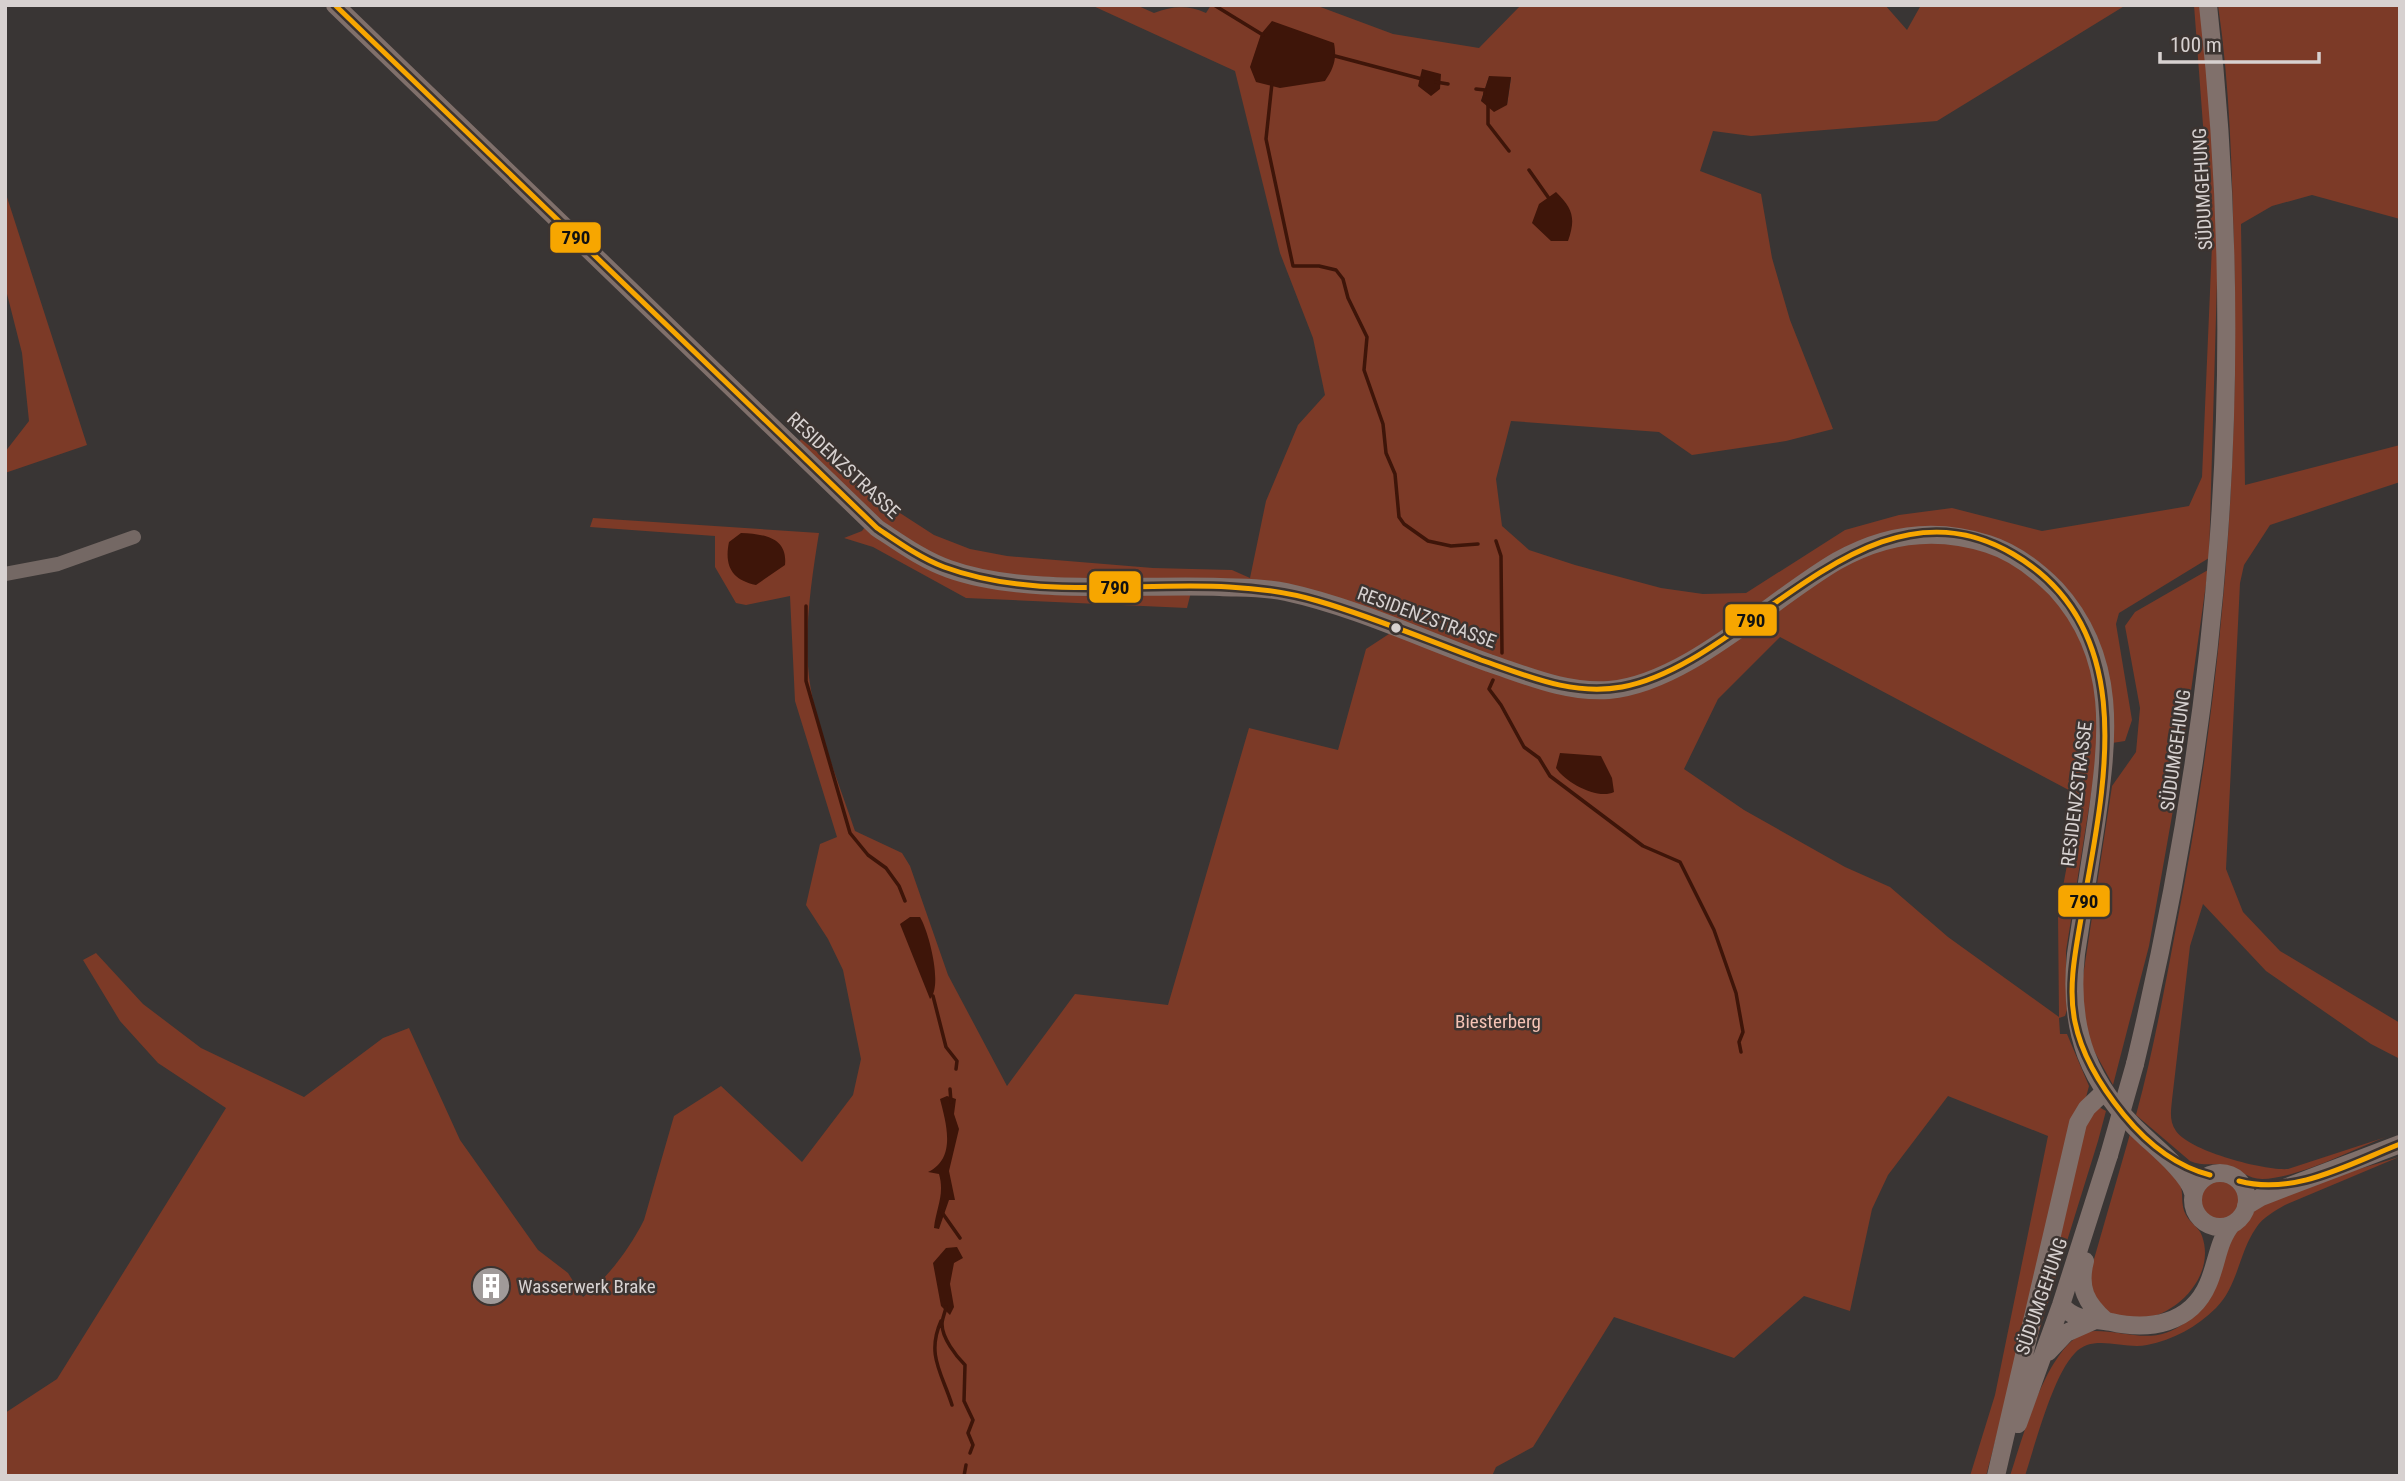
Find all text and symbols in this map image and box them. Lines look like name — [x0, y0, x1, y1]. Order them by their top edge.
scale bar — [2160, 21, 2319, 65]
text: 100 m — [2170, 33, 2222, 57]
street label: SÜDUMGEHUNG — [2188, 127, 2217, 251]
line badge: 790 — [549, 221, 602, 254]
text: 790 — [562, 226, 590, 249]
street label: RESIDENZSTRASSE — [782, 407, 905, 524]
line badge: 790 — [1088, 570, 1142, 604]
text: 790 — [1101, 576, 1129, 599]
street label: RESIDENZSTRASSE — [1354, 582, 1499, 653]
line badge: 790 — [1724, 603, 1778, 637]
text: 790 — [1737, 609, 1765, 632]
unlabelled marker — [1389, 621, 1403, 635]
street label: SÜDUMGEHUNG — [2156, 688, 2195, 812]
street label: RESIDENZSTRASSE — [2056, 720, 2097, 868]
line badge: 790 — [2057, 884, 2111, 918]
text: 790 — [2070, 890, 2098, 913]
park label: Biesterberg — [1455, 1010, 1541, 1033]
street label: SÜDUMGEHUNG — [2011, 1234, 2072, 1358]
building icon: Wasserwerk Brake — [470, 1265, 512, 1307]
place label: Wasserwerk Brake — [518, 1275, 656, 1298]

